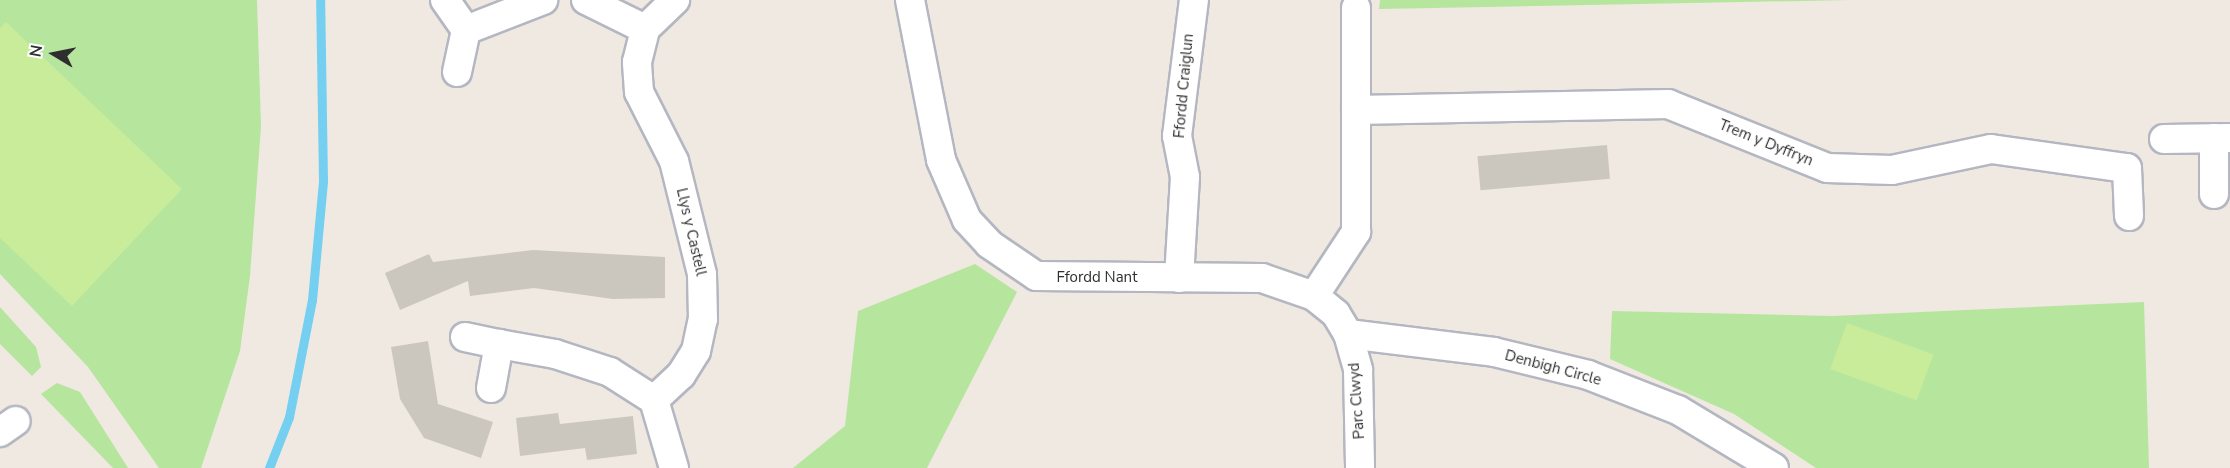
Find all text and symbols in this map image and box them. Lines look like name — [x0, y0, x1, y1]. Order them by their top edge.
north arrow — [24, 24, 84, 84]
street label: Ffordd Craiglun — [1170, 33, 1198, 139]
text: N — [24, 43, 48, 59]
street label: Trem y Dyffryn — [1716, 116, 1816, 170]
street label: Llys y Castell — [672, 186, 710, 278]
street label: Ffordd Nant — [1057, 269, 1137, 287]
street label: Denbigh Circle — [1503, 346, 1603, 390]
street label: Parc Clwyd — [1345, 362, 1369, 440]

